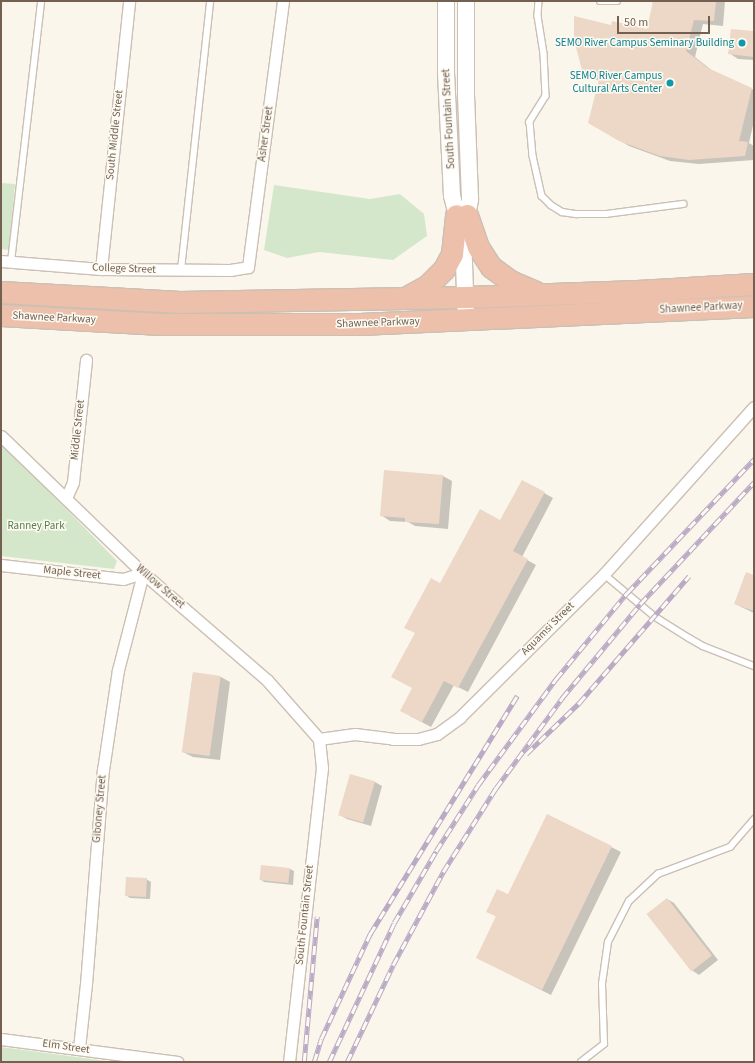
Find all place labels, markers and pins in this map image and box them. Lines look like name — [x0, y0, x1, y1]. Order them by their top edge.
place label: SEMO River Campus Seminary Building — [555, 36, 734, 50]
marker: SEMO River Campus Seminary Building — [737, 38, 747, 48]
place label: SEMO River Campus Cultural Arts Center — [570, 70, 662, 96]
marker: SEMO River Campus Cultural Arts Center — [665, 78, 675, 88]

